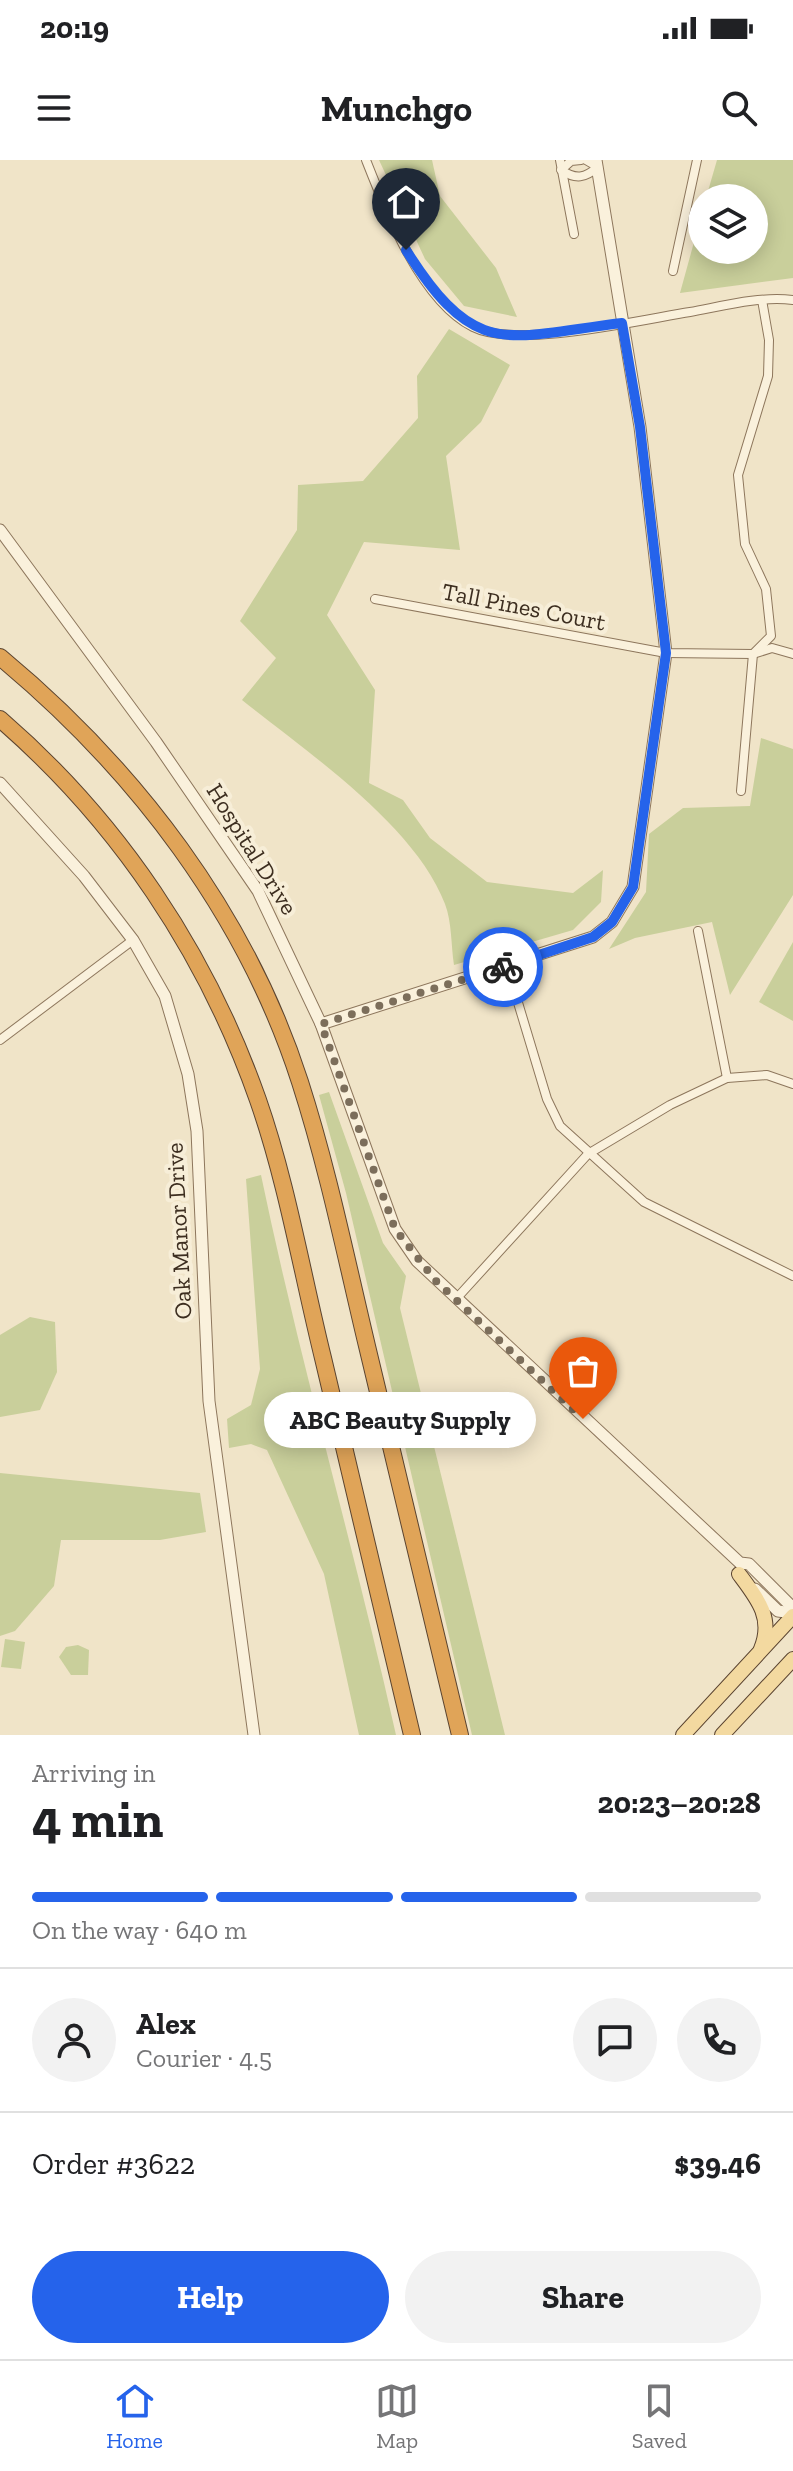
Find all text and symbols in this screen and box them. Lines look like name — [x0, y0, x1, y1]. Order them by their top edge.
text: 20:19 — [40, 10, 109, 46]
icon: menu — [32, 86, 76, 130]
icon: search — [717, 86, 761, 130]
text: Munchgo — [321, 87, 472, 130]
pin — [372, 168, 440, 250]
icon: home — [384, 180, 428, 224]
map controls — [688, 184, 768, 264]
button: layers — [688, 184, 768, 264]
street label: Tall Pines Court — [440, 576, 608, 637]
street label: Hospital Drive — [201, 778, 304, 920]
courier — [463, 927, 543, 1007]
icon: bike — [481, 945, 525, 989]
street label: Oak Manor Drive — [159, 1142, 198, 1320]
pin — [549, 1337, 617, 1419]
icon: bag — [561, 1349, 605, 1393]
callout: ABC Beauty Supply — [263, 1391, 535, 1447]
text: ABC Beauty Supply — [289, 1404, 511, 1436]
text: Arriving in — [32, 1757, 155, 1789]
text: 20:23–20:28 — [598, 1785, 761, 1821]
text: 4 min — [32, 1788, 163, 1850]
text: On the way · 640 m — [32, 1914, 247, 1946]
button: person — [32, 1998, 116, 2082]
button: chat — [573, 1998, 657, 2082]
button: phone — [677, 1998, 761, 2082]
text: Alex — [136, 2006, 196, 2042]
text: Courier · 4.5 — [136, 2042, 272, 2074]
text: Order #3622 — [32, 2146, 195, 2182]
text: $39.46 — [674, 2146, 761, 2182]
button: Help — [32, 2251, 389, 2343]
button: Share — [405, 2251, 761, 2343]
tab: Home — [106, 2379, 163, 2454]
tab: Map — [375, 2379, 419, 2454]
tab: Saved — [632, 2379, 687, 2454]

